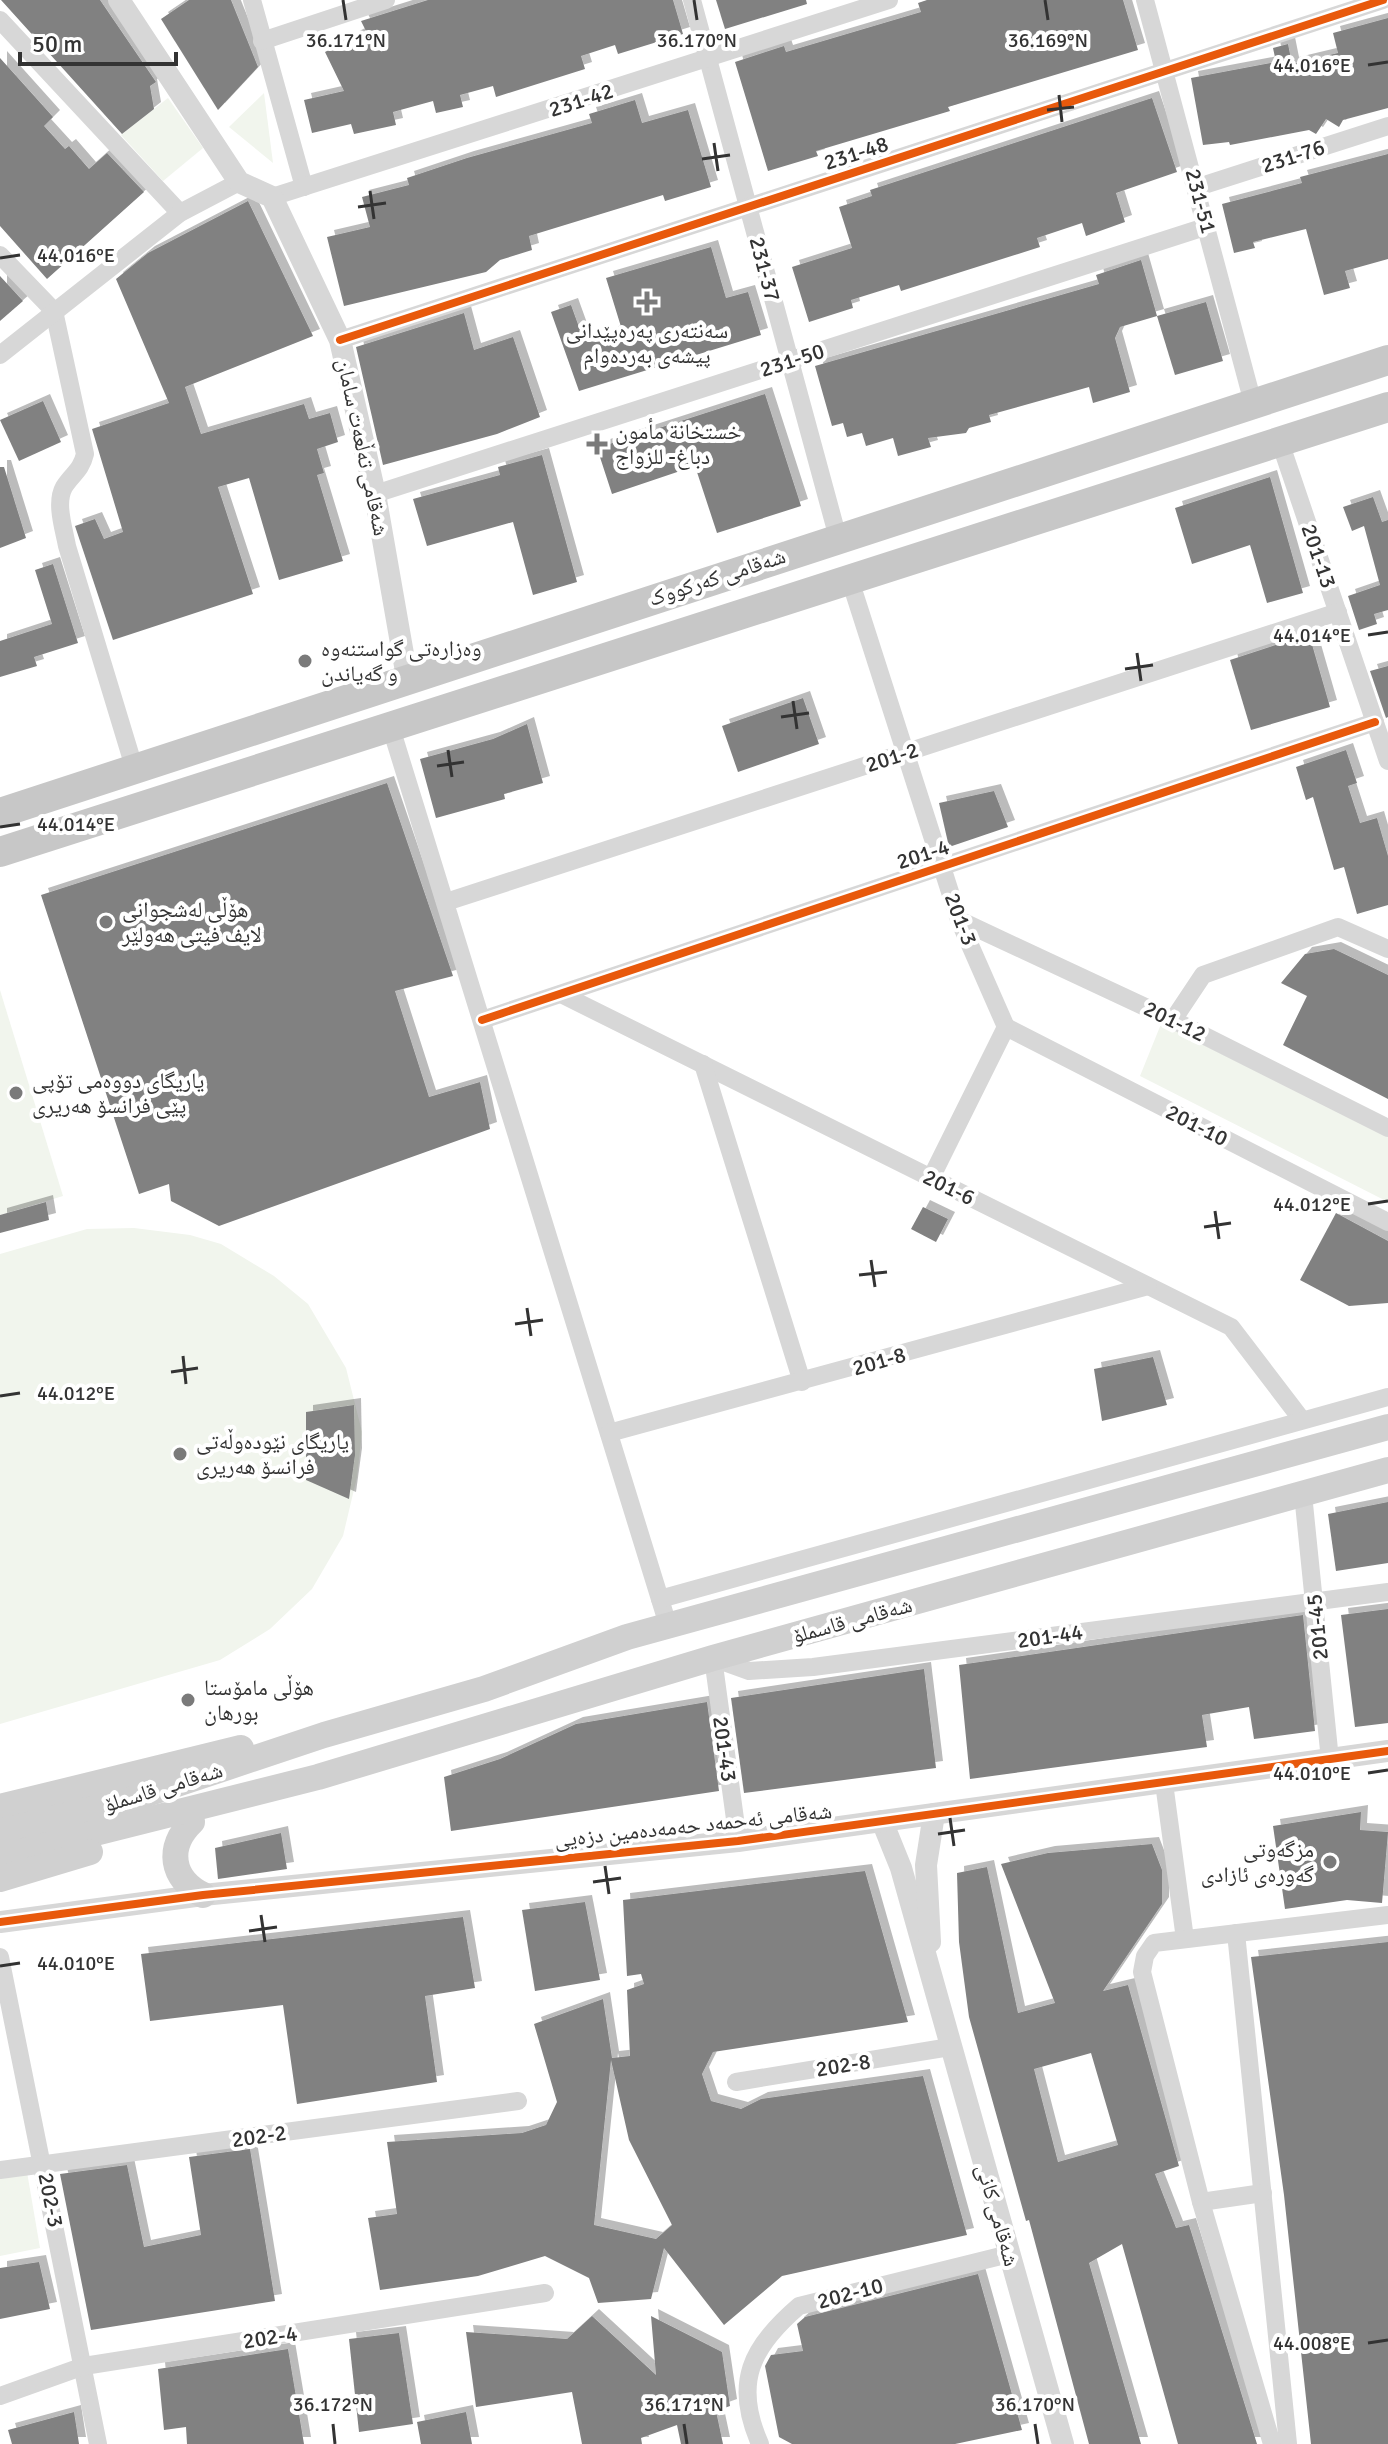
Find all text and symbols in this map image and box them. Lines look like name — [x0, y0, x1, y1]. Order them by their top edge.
scale bar — [20, 16, 176, 66]
text: 36.171°N — [306, 28, 386, 53]
text: 36.170°N — [657, 28, 737, 53]
text: 36.169°N — [1008, 28, 1088, 53]
text: 50 m — [32, 29, 82, 59]
text: 44.016°E — [1273, 53, 1351, 78]
street label: 231-42 — [545, 77, 617, 123]
street label: 231-48 — [820, 130, 892, 176]
street label: 231-76 — [1258, 133, 1328, 179]
street label: 231-51 — [1179, 166, 1223, 236]
street label: 231-37 — [743, 234, 787, 304]
text: 44.016°E — [37, 243, 115, 268]
marker: سەنتەری پەرەپێدانی پیشەی بەردەوام — [636, 291, 658, 313]
place label: سەنتەری پەرەپێدانی پیشەی بەردەوام — [566, 317, 728, 370]
street label: 231-50 — [756, 337, 828, 383]
street label: شەقامی تەڵعەت سامان — [331, 356, 395, 538]
place label: خستخانة مأمون دباغ- للزواج — [615, 418, 741, 470]
marker: خستخانة مأمون دباغ- للزواج — [586, 433, 608, 455]
street label: 201-13 — [1295, 520, 1343, 592]
street label: شەقامی کەرکووک — [645, 542, 789, 612]
text: 44.014°E — [1273, 623, 1351, 648]
place label: وەزارەتی گواستنەوە و گەیاندن — [321, 635, 482, 687]
marker: وەزارەتی گواستنەوە و گەیاندن — [296, 652, 314, 670]
street label: 201-2 — [862, 736, 922, 778]
text: 44.014°E — [37, 812, 115, 837]
street label: 201-4 — [893, 833, 953, 875]
street label: 201-3 — [939, 889, 983, 949]
place label: هۆڵی لەشجوانی لایف فیتی هەولێر — [121, 896, 262, 948]
marker: هۆڵی لەشجوانی لایف فیتی هەولێر — [97, 913, 115, 931]
street label: 201-12 — [1139, 994, 1211, 1048]
place label: یاریگای دووەمی تۆپی پێی فرانسۆ هەریری — [32, 1067, 205, 1119]
marker: یاریگای دووەمی تۆپی پێی فرانسۆ هەریری — [7, 1084, 25, 1102]
street label: 201-10 — [1161, 1098, 1233, 1152]
street label: 201-6 — [919, 1163, 979, 1211]
text: 44.012°E — [1273, 1192, 1351, 1217]
street label: 201-8 — [849, 1341, 909, 1381]
text: 44.012°E — [37, 1381, 115, 1406]
place label: یاریگای نێودەوڵەتی فرانسۆ هەریری — [196, 1428, 349, 1480]
marker: یاریگای نێودەوڵەتی فرانسۆ هەریری — [171, 1445, 189, 1463]
street label: شەقامی قاسملۆ — [789, 1591, 915, 1649]
street label: 201-45 — [1300, 1593, 1334, 1661]
street label: 201-44 — [1015, 1618, 1085, 1654]
place label: هۆڵی مامۆستا بورهان — [204, 1674, 314, 1726]
marker: هۆڵی مامۆستا بورهان — [179, 1691, 197, 1709]
street label: 201-43 — [707, 1714, 743, 1784]
street label: شەقامی قاسملۆ — [100, 1756, 226, 1818]
text: 44.010°E — [1273, 1761, 1351, 1786]
street label: شەقامی ئەحمەد حەمەدەمین دزەیی — [553, 1797, 833, 1853]
place label: مزگەوتی گەورەی ئازادی — [1201, 1836, 1314, 1888]
marker: مزگەوتی گەورەی ئازادی — [1321, 1853, 1339, 1871]
text: 44.010°E — [37, 1951, 115, 1976]
street label: 202-8 — [814, 2047, 872, 2083]
street label: 202-2 — [230, 2119, 288, 2153]
street label: شەقامی کانی — [971, 2161, 1025, 2269]
street label: 202-3 — [32, 2170, 70, 2230]
street label: 202-10 — [814, 2271, 886, 2315]
street label: 202-4 — [241, 2319, 299, 2355]
text: 44.008°E — [1273, 2331, 1351, 2356]
text: 36.172°N — [293, 2392, 373, 2417]
text: 36.171°N — [644, 2392, 724, 2417]
text: 36.170°N — [995, 2392, 1075, 2417]

